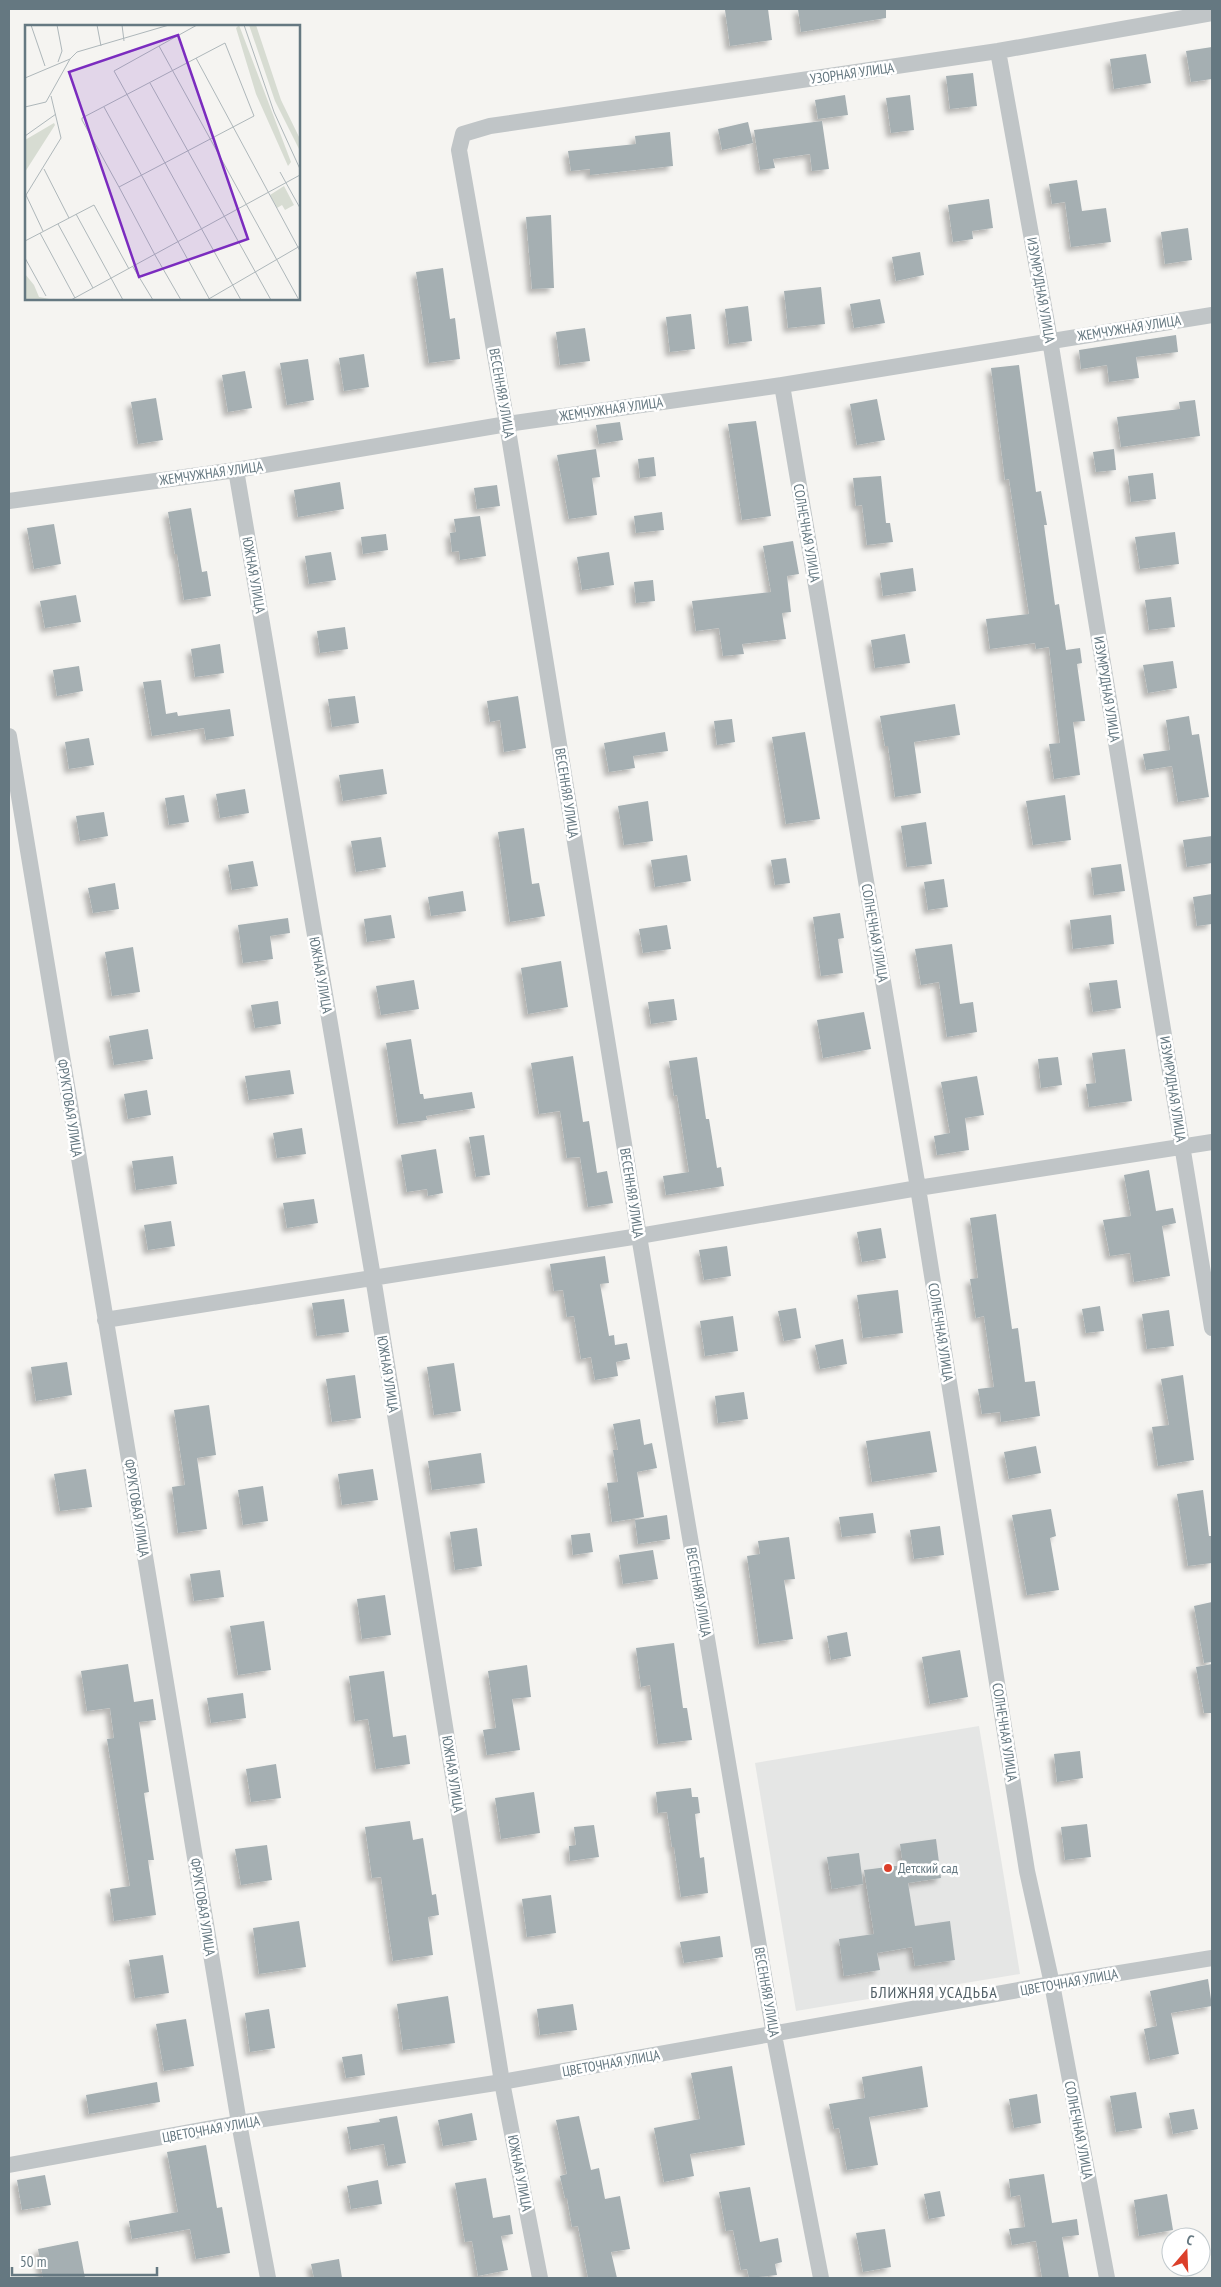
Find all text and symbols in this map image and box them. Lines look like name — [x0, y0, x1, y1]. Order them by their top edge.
inset map — [25, 25, 300, 300]
street label: УЗОРНАЯ УЛИЦА — [809, 58, 896, 88]
street label: ИЗУМРУДНАЯ УЛИЦА — [1023, 236, 1059, 345]
street label: ЖЕМЧУЖНАЯ УЛИЦА — [1075, 311, 1182, 345]
street label: ВЕСЕННЯЯ УЛИЦА — [485, 347, 519, 440]
street label: ЖЕМЧУЖНАЯ УЛИЦА — [557, 393, 664, 425]
street label: ЖЕМЧУЖНАЯ УЛИЦА — [157, 457, 264, 489]
street label: СОЛНЕЧНАЯ УЛИЦА — [789, 482, 825, 584]
street label: ЮЖНАЯ УЛИЦА — [238, 535, 270, 615]
street label: ИЗУМРУДНАЯ УЛИЦА — [1090, 635, 1124, 744]
street label: ВЕСЕННЯЯ УЛИЦА — [551, 747, 583, 840]
street label: СОЛНЕЧНАЯ УЛИЦА — [857, 882, 893, 984]
street label: ЮЖНАЯ УЛИЦА — [305, 935, 337, 1015]
street label: ИЗУМРУДНАЯ УЛИЦА — [1156, 1035, 1190, 1144]
street label: ФРУКТОВАЯ УЛИЦА — [53, 1058, 87, 1159]
street label: ВЕСЕННЯЯ УЛИЦА — [616, 1147, 648, 1240]
street label: СОЛНЕЧНАЯ УЛИЦА — [924, 1281, 958, 1383]
street label: ЮЖНАЯ УЛИЦА — [373, 1334, 403, 1414]
street label: ФРУКТОВАЯ УЛИЦА — [120, 1458, 154, 1559]
street label: ВЕСЕННЯЯ УЛИЦА — [682, 1546, 716, 1639]
street label: СОЛНЕЧНАЯ УЛИЦА — [988, 1681, 1022, 1783]
street label: ЮЖНАЯ УЛИЦА — [438, 1734, 468, 1814]
street label: ФРУКТОВАЯ УЛИЦА — [186, 1857, 220, 1958]
place label: Детский сад — [898, 1859, 958, 1877]
marker: Детский сад — [882, 1862, 894, 1874]
street label: ВЕСЕННЯЯ УЛИЦА — [750, 1946, 784, 2039]
street label: ЦВЕТОЧНАЯ УЛИЦА — [1019, 1964, 1120, 1999]
district label: БЛИЖНЯЯ УСАДЬБА — [870, 1982, 998, 2002]
street label: ЦВЕТОЧНАЯ УЛИЦА — [561, 2045, 662, 2080]
street label: СОЛНЕЧНАЯ УЛИЦА — [1061, 2079, 1097, 2181]
street label: ЦВЕТОЧНАЯ УЛИЦА — [161, 2111, 262, 2146]
street label: ЮЖНАЯ УЛИЦА — [504, 2133, 536, 2213]
north arrow — [1161, 2227, 1211, 2277]
text: С — [1184, 2230, 1197, 2249]
scale bar — [12, 2244, 158, 2276]
text: 50 m — [20, 2252, 46, 2271]

